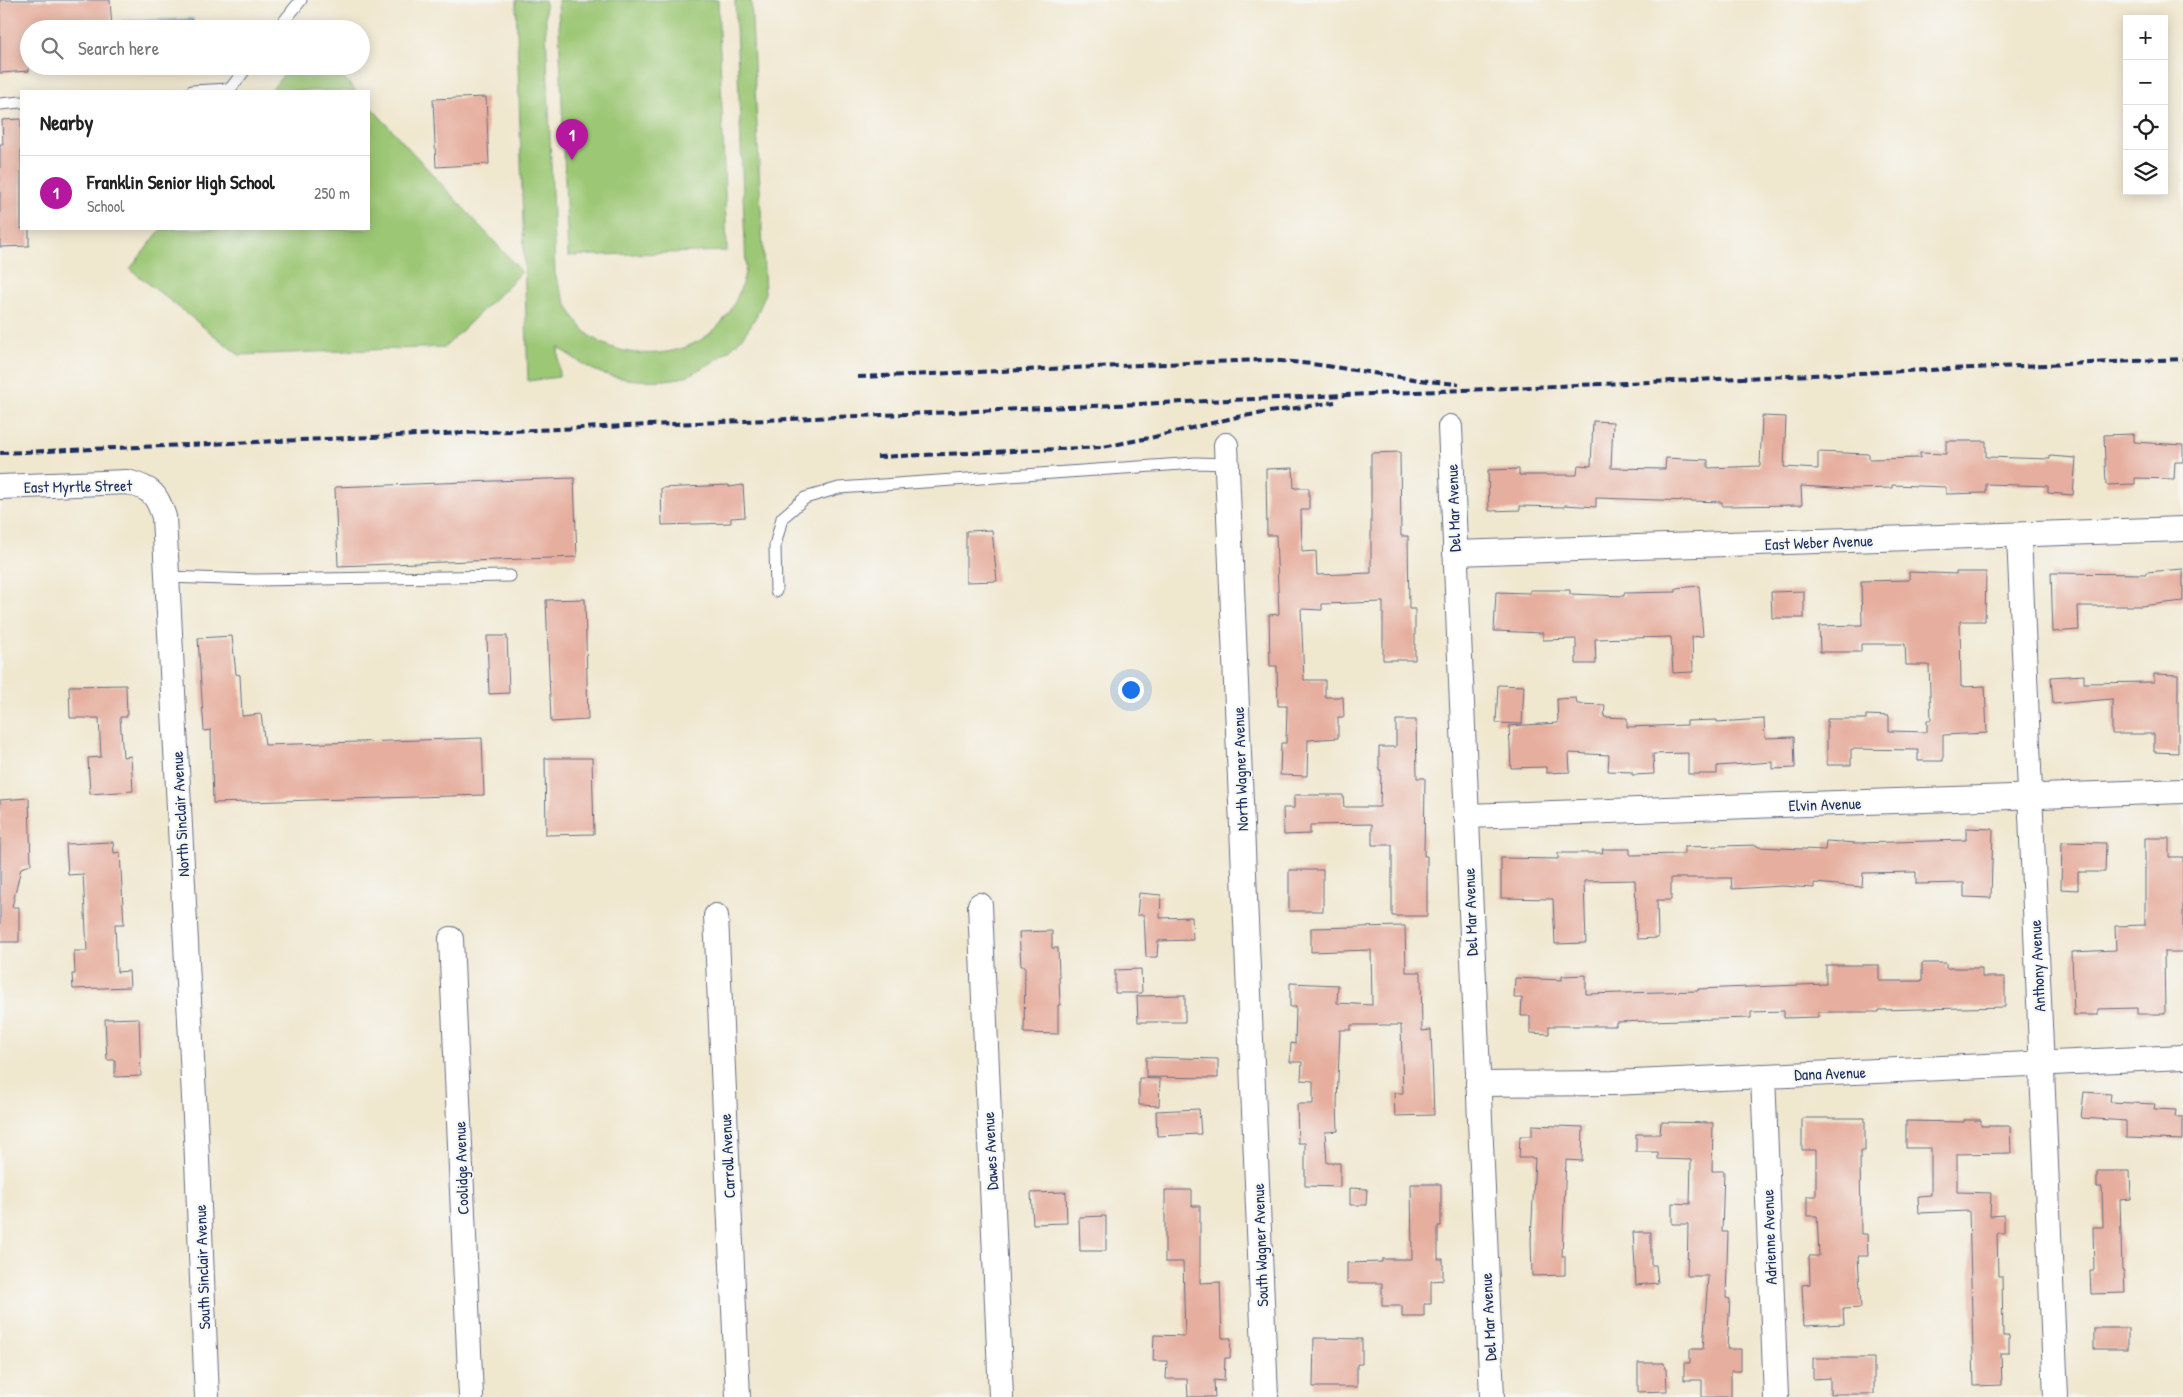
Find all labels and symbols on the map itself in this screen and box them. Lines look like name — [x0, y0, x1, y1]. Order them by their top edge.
pin: 1 — [556, 119, 588, 160]
street label: Del Mar Avenue — [1440, 463, 1466, 552]
street label: East Myrtle Street — [24, 474, 133, 498]
street label: East Weber Avenue — [1765, 529, 1874, 555]
your location — [1118, 677, 1144, 703]
street label: North Wagner Avenue — [1227, 706, 1253, 831]
street label: North Sinclair Avenue — [166, 750, 194, 877]
street label: Elvin Avenue — [1788, 792, 1862, 816]
street label: Del Mar Avenue — [1457, 867, 1483, 956]
street label: Anthony Avenue — [2024, 919, 2050, 1012]
street label: Dana Avenue — [1794, 1061, 1867, 1085]
street label: Dawes Avenue — [977, 1111, 1003, 1191]
street label: Carroll Avenue — [714, 1112, 740, 1199]
street label: Coolidge Avenue — [448, 1120, 474, 1215]
street label: South Wagner Avenue — [1247, 1182, 1273, 1307]
street label: Adrienne Avenue — [1756, 1188, 1782, 1285]
street label: South Sinclair Avenue — [189, 1204, 215, 1330]
street label: Del Mar Avenue — [1475, 1272, 1501, 1362]

